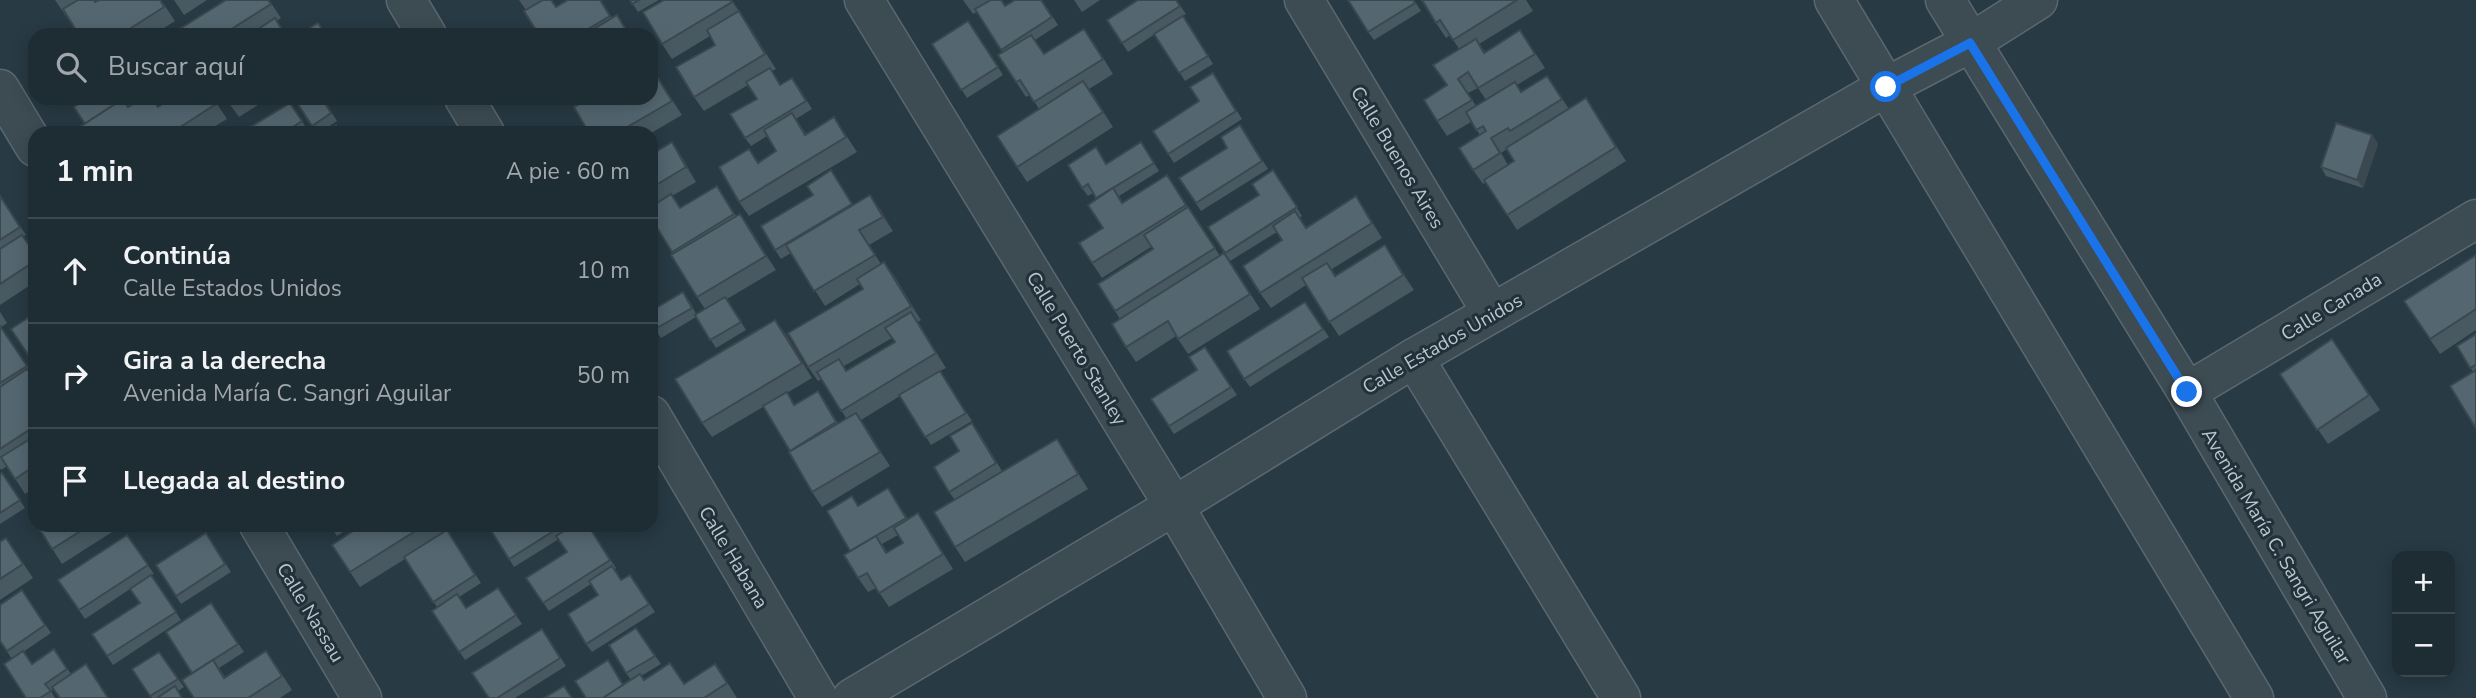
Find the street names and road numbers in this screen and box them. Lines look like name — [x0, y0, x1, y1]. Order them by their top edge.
street label: Calle Buenos Aires — [1344, 81, 1450, 234]
street label: Calle Puerto Stanley — [1020, 267, 1132, 430]
street label: Calle Canada — [2276, 267, 2387, 347]
street label: Calle Estados Unidos — [1358, 287, 1527, 400]
street label: Avenida María C. Sangri Aguilar — [2195, 424, 2357, 670]
street label: Calle Habana — [692, 501, 774, 614]
street label: Calle Nassau — [270, 558, 350, 667]

